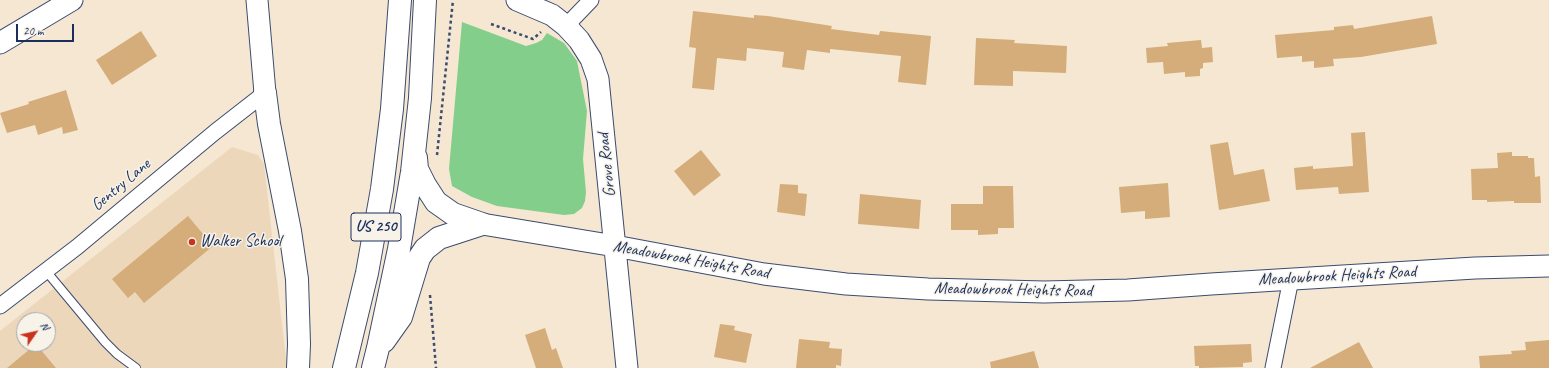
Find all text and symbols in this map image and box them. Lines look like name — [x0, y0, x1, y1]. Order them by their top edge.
scale bar — [18, 16, 76, 42]
text: 20 m — [23, 23, 43, 39]
street label: Grove Road — [594, 132, 620, 198]
street label: Gentry Lane — [87, 154, 155, 216]
road number: US 250 — [351, 213, 401, 241]
place label: Walker School — [200, 232, 281, 252]
street label: Meadowbrook Heights Road — [611, 236, 771, 284]
marker: Walker School — [187, 237, 197, 247]
street label: Meadowbrook Heights Road — [1258, 262, 1416, 290]
street label: Meadowbrook Heights Road — [934, 278, 1092, 302]
north arrow — [16, 312, 56, 352]
text: N — [37, 319, 53, 333]

